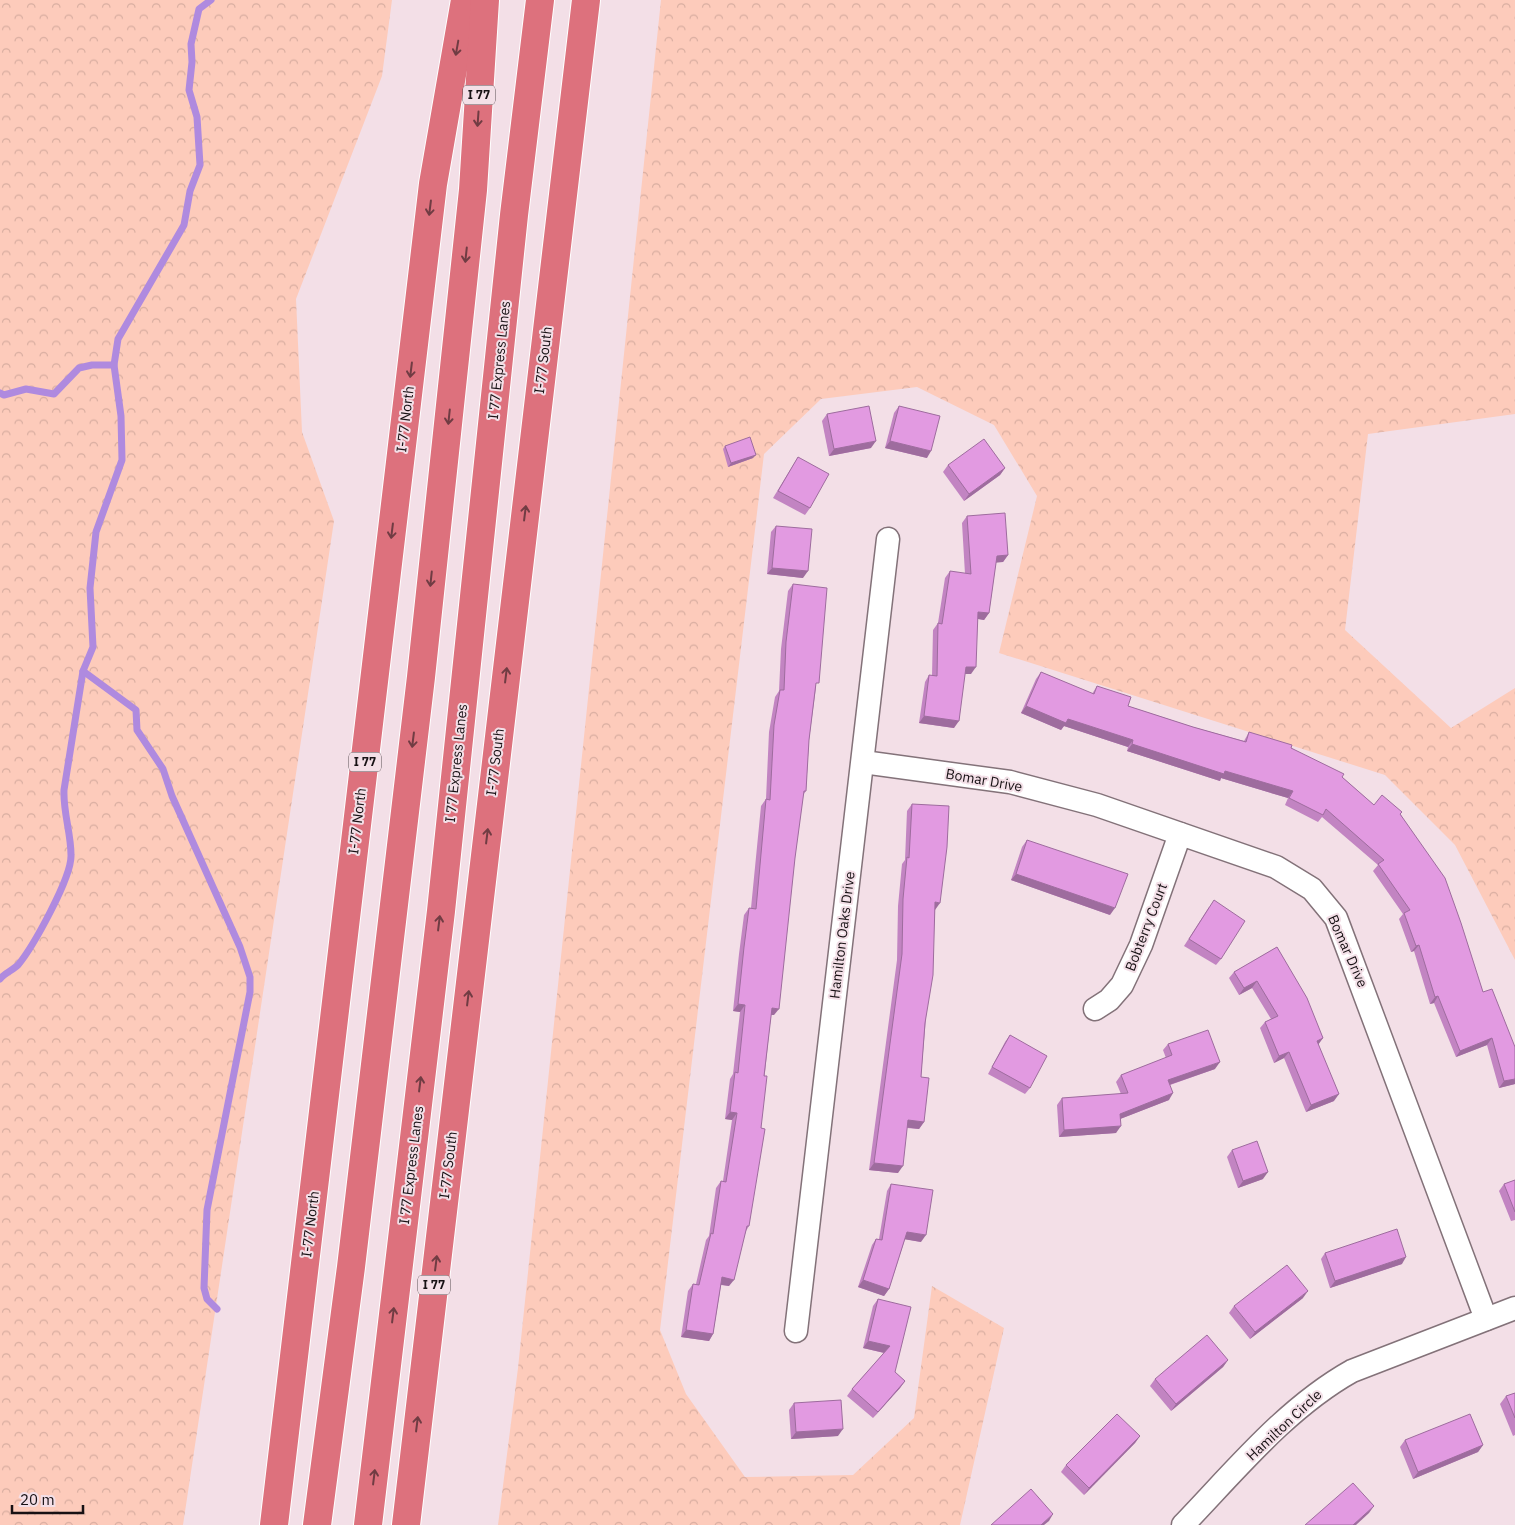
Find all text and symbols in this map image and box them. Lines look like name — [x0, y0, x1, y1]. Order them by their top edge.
one-way arrow — [451, 40, 461, 56]
road number: I 77 — [463, 86, 495, 104]
one-way arrow — [473, 110, 482, 126]
one-way arrow — [425, 200, 435, 216]
one-way arrow — [461, 247, 471, 263]
street label: I 77 Express Lanes — [484, 300, 514, 420]
street label: I-77 South — [530, 325, 556, 395]
one-way arrow — [406, 361, 416, 377]
street label: I-77 North — [392, 385, 418, 453]
one-way arrow — [444, 409, 454, 425]
one-way arrow — [520, 506, 530, 522]
one-way arrow — [387, 523, 397, 539]
one-way arrow — [426, 570, 436, 586]
one-way arrow — [501, 667, 511, 683]
street label: I 77 Express Lanes — [441, 703, 471, 823]
street label: I-77 South — [482, 727, 508, 797]
one-way arrow — [408, 732, 418, 748]
road number: I 77 — [349, 752, 381, 772]
street label: Bomar Drive — [944, 764, 1024, 796]
street label: I-77 North — [344, 787, 370, 855]
one-way arrow — [482, 828, 492, 844]
street label: Hamilton Oaks Drive — [825, 870, 859, 1000]
street label: Bobterry Court — [1121, 880, 1171, 974]
street label: Bomar Drive — [1324, 912, 1372, 990]
one-way arrow — [434, 915, 444, 931]
one-way arrow — [463, 990, 473, 1006]
one-way arrow — [415, 1077, 425, 1093]
street label: I 77 Express Lanes — [395, 1105, 427, 1225]
street label: I-77 South — [435, 1130, 461, 1200]
street label: I-77 North — [297, 1190, 323, 1258]
one-way arrow — [431, 1255, 441, 1271]
road number: I 77 — [418, 1276, 450, 1294]
one-way arrow — [388, 1308, 398, 1324]
street label: Hamilton Circle — [1243, 1385, 1326, 1465]
one-way arrow — [412, 1417, 422, 1433]
one-way arrow — [369, 1469, 379, 1485]
scale bar — [12, 1482, 84, 1514]
text: 20 m — [20, 1490, 55, 1509]

